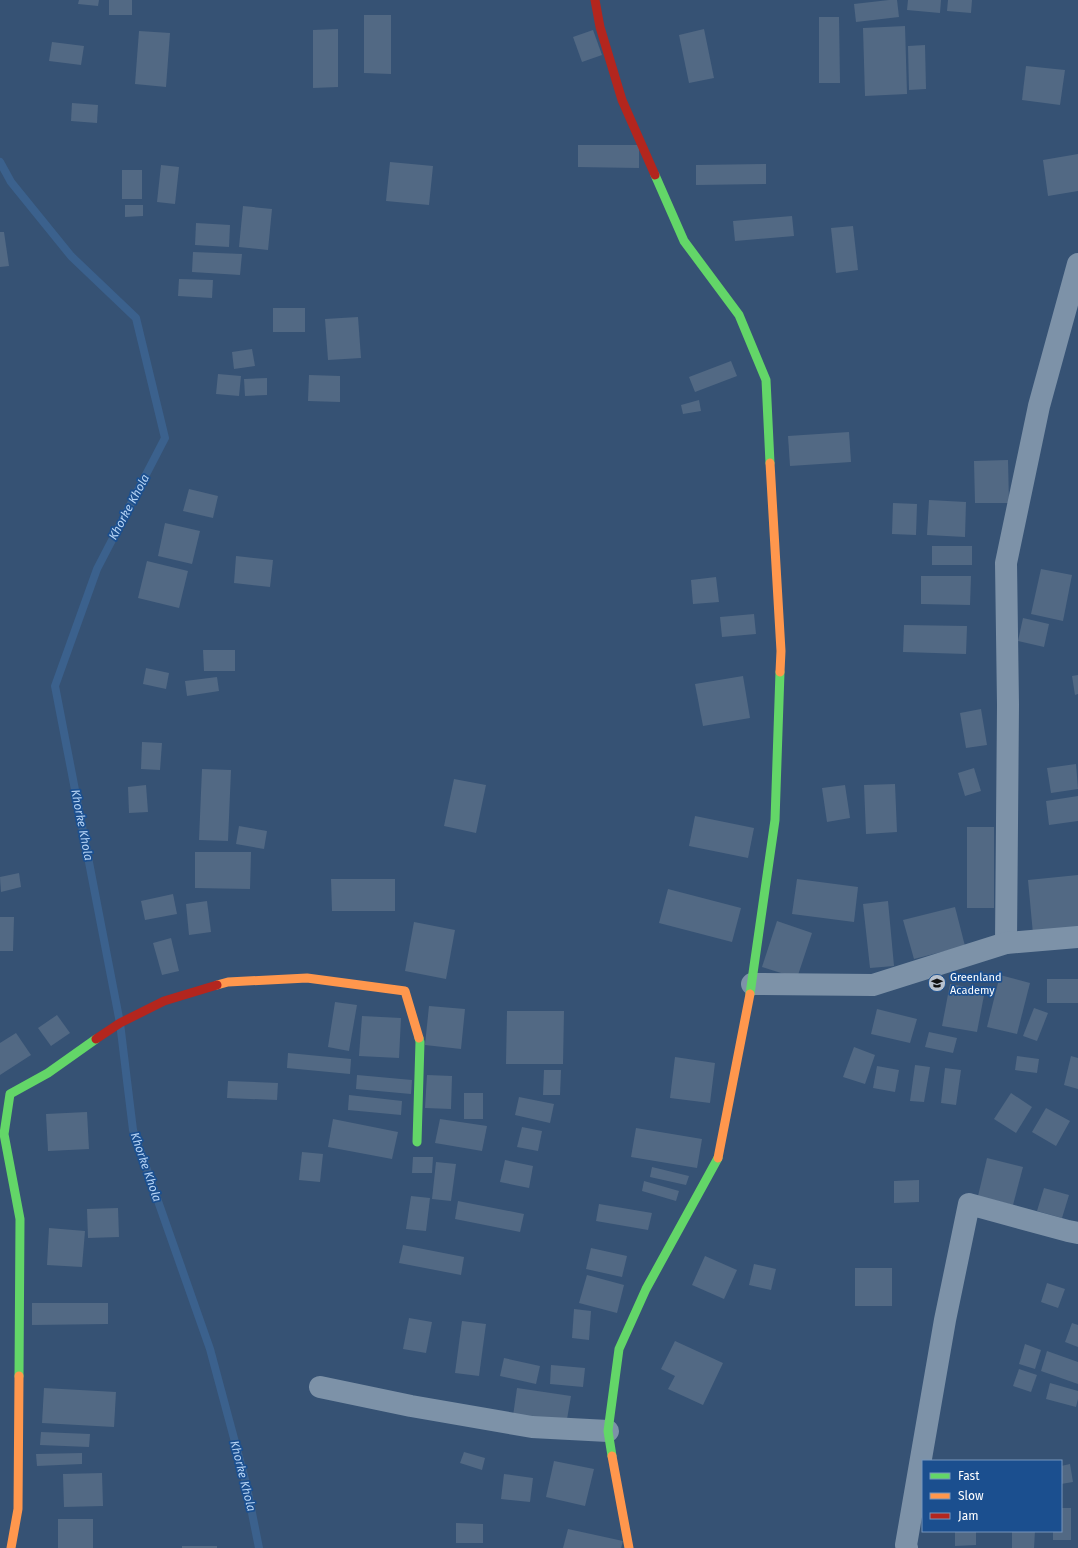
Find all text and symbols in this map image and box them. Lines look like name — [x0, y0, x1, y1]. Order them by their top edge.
water label: Khorke Khola — [106, 472, 152, 542]
water label: Khorke Khola — [68, 788, 96, 862]
place label: Greenland Academy — [950, 971, 1001, 997]
school or university icon: Greenland Academy — [927, 973, 947, 993]
water label: Khorke Khola — [128, 1130, 164, 1204]
water label: Khorke Khola — [227, 1439, 259, 1513]
legend — [922, 1460, 1062, 1532]
text: Fast — [958, 1469, 980, 1483]
text: Slow — [958, 1489, 984, 1503]
text: Jam — [958, 1509, 978, 1523]

